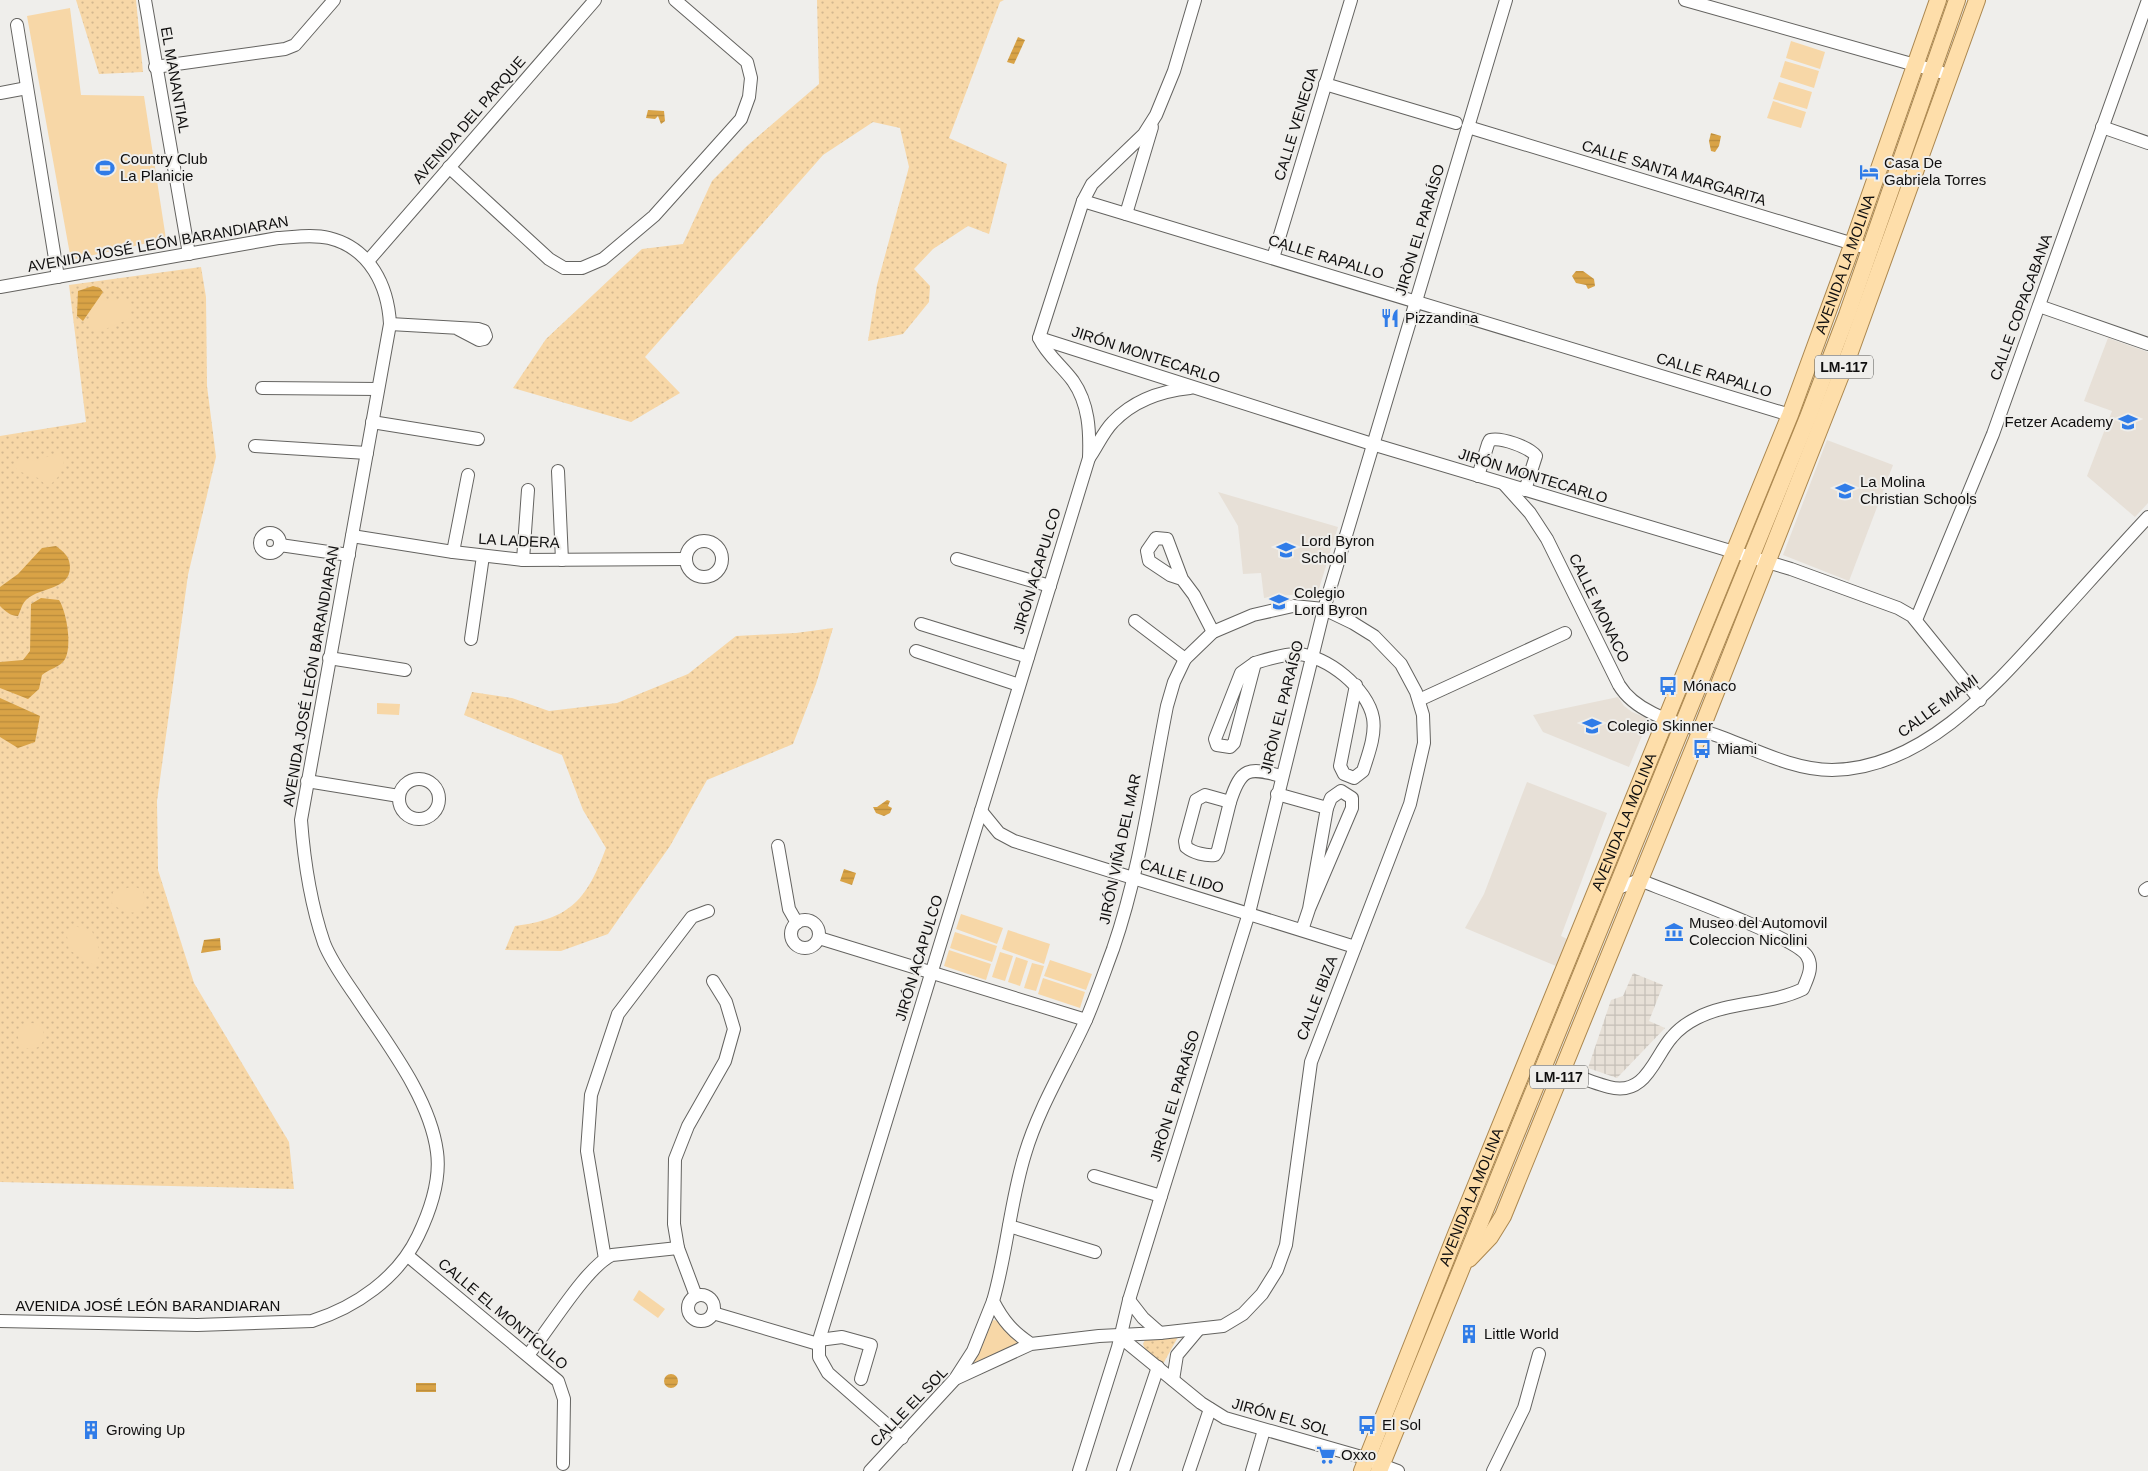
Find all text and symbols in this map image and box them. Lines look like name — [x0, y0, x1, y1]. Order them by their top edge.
street label: EL MANANTIAL — [158, 25, 193, 134]
street label: AVENIDA DEL PARQUE — [409, 53, 529, 187]
street label: CALLE VENECIA — [1270, 65, 1321, 183]
street label: CALLE SANTA MARGARITA — [1580, 136, 1768, 209]
place label: Country Club La Planicie — [120, 150, 208, 184]
place label: Casa De Gabriela Torres — [1884, 154, 1986, 188]
sports icon: Country Club La Planicie — [94, 157, 116, 179]
hotel icon: Casa De Gabriela Torres — [1858, 161, 1880, 183]
street label: JIRÒN EL PARAÍSO — [1391, 162, 1448, 298]
street label: AVENIDA LA MOLINA — [1811, 192, 1877, 336]
street label: AVENIDA JOSÉ LEÓN BARANDIARAN — [26, 212, 290, 275]
street label: CALLE RAPALLO — [1266, 231, 1386, 282]
street label: CALLE COPACABANA — [1986, 231, 2055, 382]
restaurant icon: Pizzandina — [1379, 307, 1401, 329]
place label: Pizzandina — [1405, 309, 1479, 326]
street label: JIRÓN MONTECARLO — [1070, 322, 1222, 387]
street label: CALLE RAPALLO — [1654, 349, 1774, 400]
road number: LM-117 — [1815, 356, 1873, 378]
school or university icon: Fetzer Academy — [2117, 411, 2139, 433]
place label: Fetzer Academy — [2005, 413, 2113, 430]
street label: JIRÓN MONTECARLO — [1457, 445, 1610, 506]
place label: La Molina Christian Schools — [1860, 473, 1977, 507]
school or university icon: La Molina Christian Schools — [1834, 480, 1856, 502]
street label: JIRÓN ACAPULCO — [1009, 506, 1064, 636]
street label: LA LADERA — [478, 530, 560, 551]
place label: Lord Byron School — [1301, 532, 1374, 566]
school or university icon: Lord Byron School — [1275, 539, 1297, 561]
street label: AVENIDA JOSÉ LEÓN BARANDIARAN — [279, 544, 342, 808]
street label: CALLE MONACO — [1566, 550, 1633, 665]
place label: Colegio Lord Byron — [1294, 584, 1367, 618]
school or university icon: Colegio Lord Byron — [1268, 591, 1290, 613]
street label: JIRÒN EL PARAÍSO — [1257, 639, 1306, 775]
street label: CALLE MIAMI — [1894, 671, 1981, 740]
bus stop icon: Mónaco — [1657, 675, 1679, 697]
place label: Mónaco — [1683, 677, 1736, 694]
school or university icon: Colegio Skinner — [1581, 715, 1603, 737]
place label: Colegio Skinner — [1607, 717, 1713, 734]
bus stop icon: Miami — [1691, 738, 1713, 760]
place label: Miami — [1717, 740, 1757, 757]
street label: AVENIDA LA MOLINA — [1588, 750, 1659, 893]
street label: JIRÓN VIÑA DEL MAR — [1095, 772, 1144, 926]
street label: CALLE LIDO — [1138, 855, 1226, 896]
street label: JIRÓN ACAPULCO — [891, 893, 946, 1023]
place label: Museo del Automovil Coleccion Nicolini — [1689, 914, 1827, 948]
museum icon: Museo del Automovil Coleccion Nicolini — [1663, 921, 1685, 943]
street label: CALLE IBIZA — [1293, 953, 1340, 1043]
street label: JIRÒN EL PARAÍSO — [1146, 1028, 1203, 1164]
road number: LM-117 — [1530, 1066, 1588, 1088]
street label: AVENIDA LA MOLINA — [1435, 1125, 1506, 1268]
street label: CALLE EL MONTÍCULO — [435, 1255, 571, 1373]
street label: AVENIDA JOSÉ LEÓN BARANDIARAN — [16, 1297, 280, 1314]
building icon: Little World — [1458, 1323, 1480, 1345]
place label: Little World — [1484, 1325, 1559, 1342]
street label: CALLE EL SOL — [867, 1363, 951, 1450]
street label: JIRÓN EL SOL — [1230, 1394, 1332, 1439]
bus stop icon: El Sol — [1356, 1414, 1378, 1436]
place label: El Sol — [1382, 1416, 1421, 1433]
building icon: Growing Up — [80, 1419, 102, 1441]
place label: Growing Up — [106, 1421, 185, 1438]
supermarket icon: Oxxo — [1315, 1444, 1337, 1466]
place label: Oxxo — [1341, 1446, 1376, 1463]

